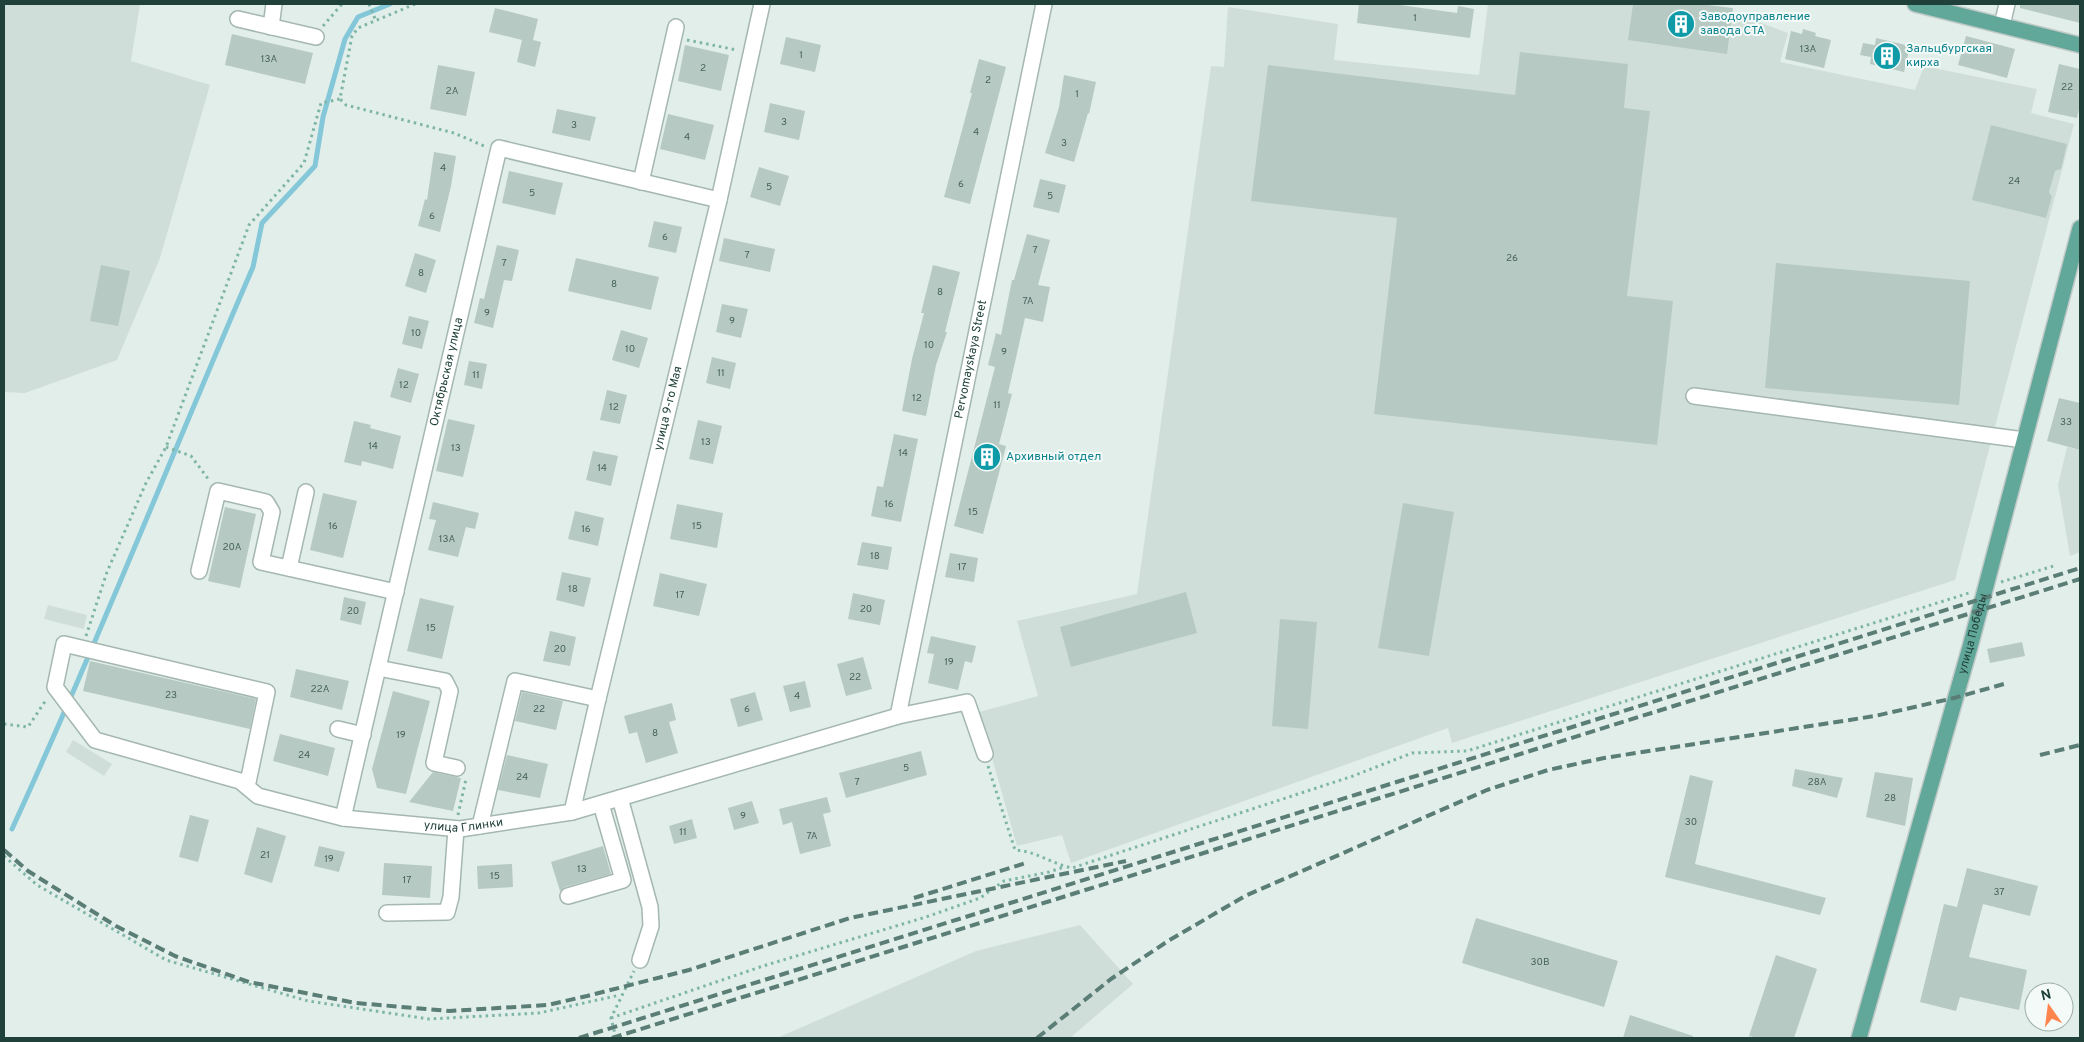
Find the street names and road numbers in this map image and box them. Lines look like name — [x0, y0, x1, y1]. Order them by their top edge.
street label: Pervomayskaya Street — [951, 299, 991, 420]
street label: Октябрьская улица — [426, 316, 467, 428]
street label: улица 9-го Мая — [651, 365, 686, 452]
street label: улица Победы — [1955, 592, 1992, 676]
street label: улица Глинки — [423, 815, 504, 837]

